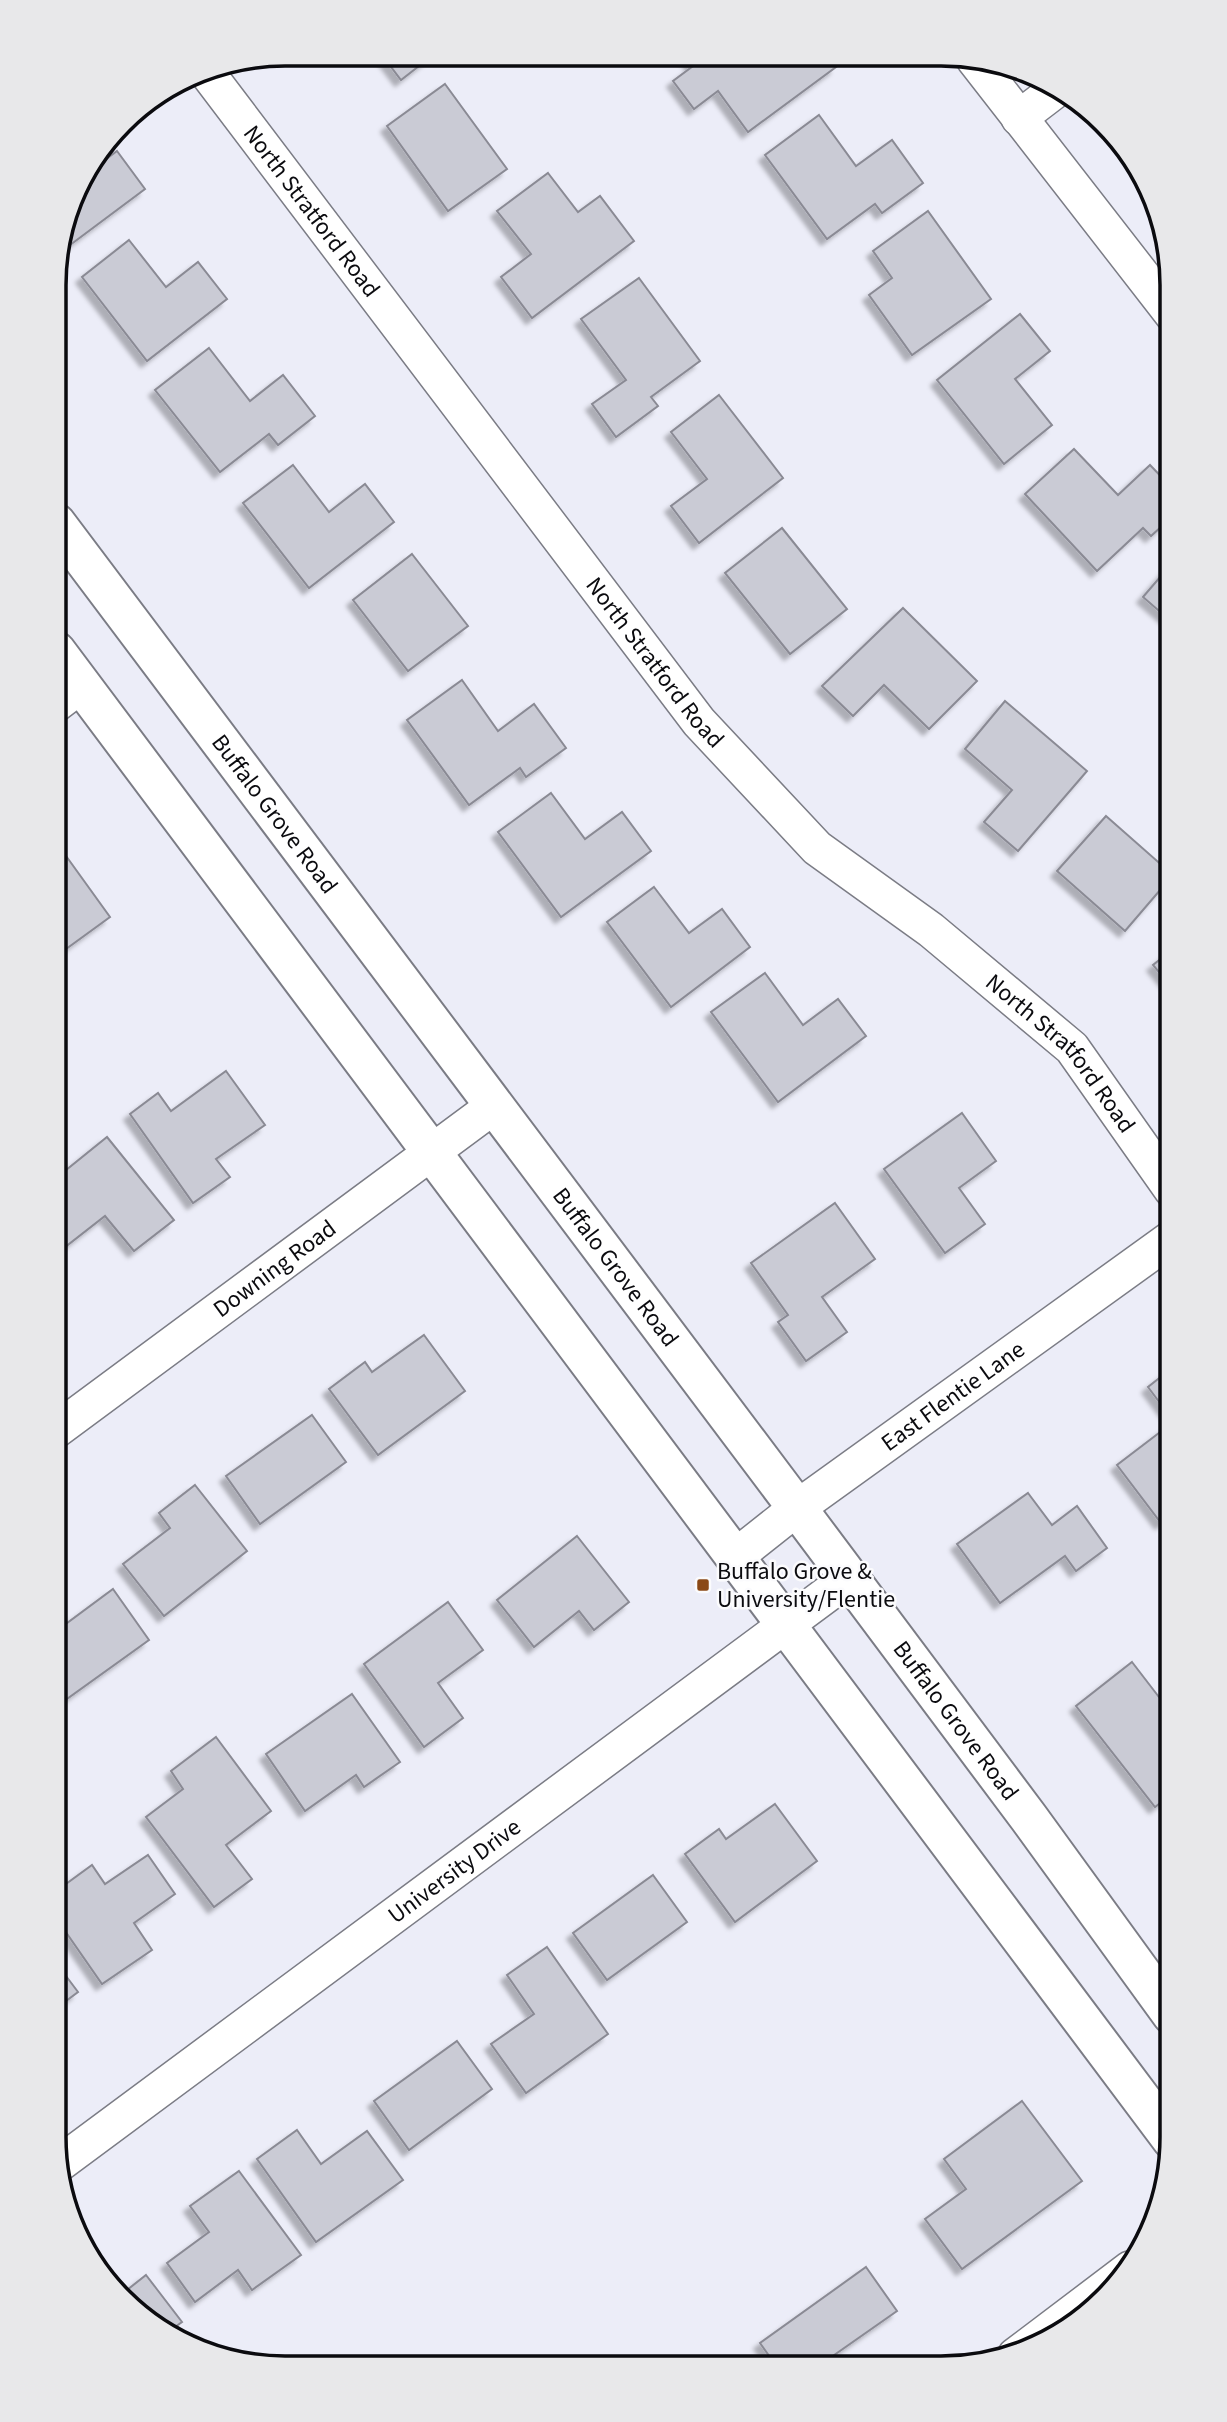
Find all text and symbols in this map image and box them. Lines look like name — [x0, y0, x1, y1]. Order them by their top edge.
street label: North Stratford Road — [235, 118, 388, 305]
street label: North Stratford Road — [577, 570, 732, 756]
street label: Buffalo Grove Road — [203, 727, 346, 901]
street label: North Stratford Road — [978, 966, 1144, 1140]
street label: Buffalo Grove Road — [544, 1180, 687, 1354]
street label: Downing Road — [206, 1212, 344, 1326]
street label: East Flentie Lane — [874, 1332, 1032, 1460]
place label: Buffalo Grove & University/Flentie — [717, 1554, 895, 1617]
marker: Buffalo Grove & University/Flentie — [695, 1577, 711, 1593]
street label: Buffalo Grove Road — [884, 1634, 1027, 1808]
street label: University Drive — [381, 1810, 528, 1932]

